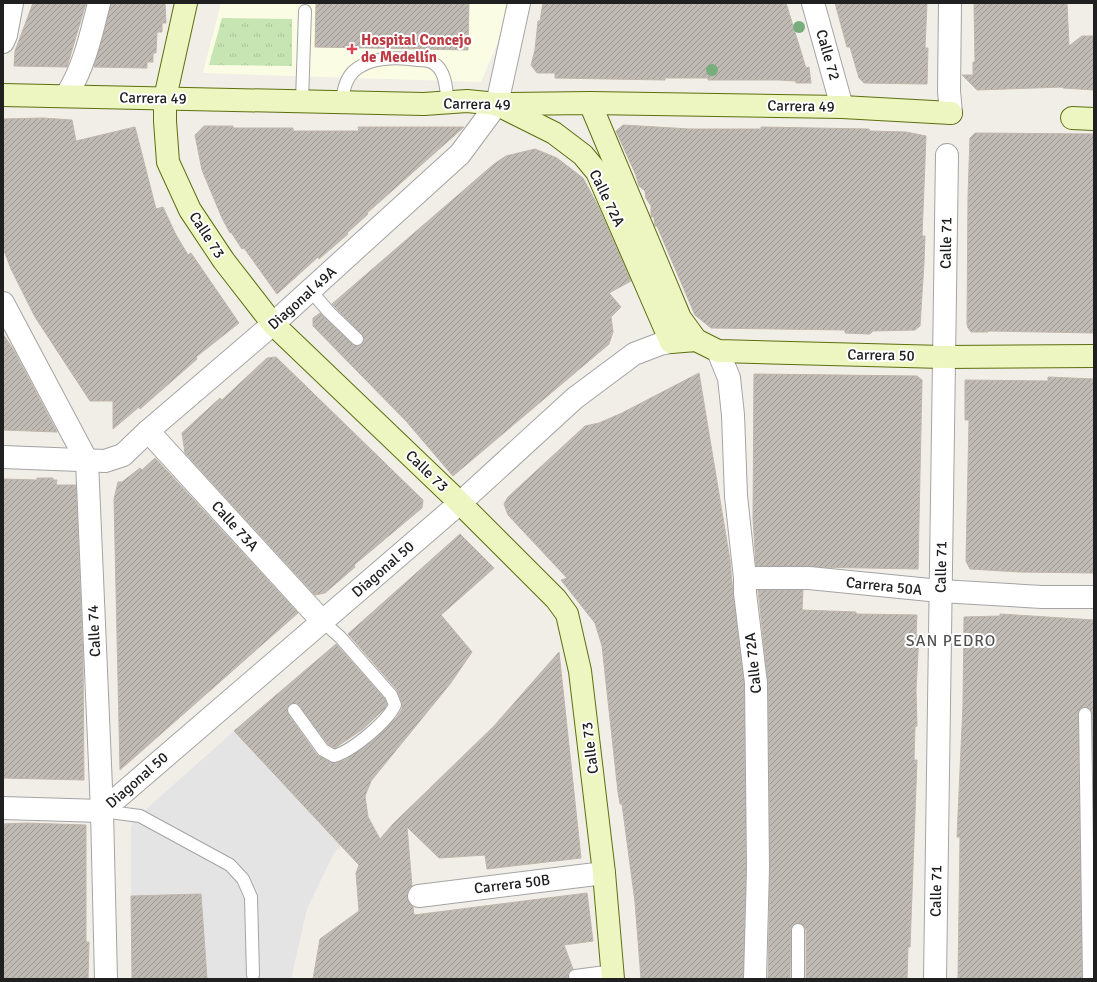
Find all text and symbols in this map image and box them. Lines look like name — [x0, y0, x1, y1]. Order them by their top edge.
street label: Calle 72 — [812, 27, 844, 83]
place label: Hospital Concejo de Medellín — [361, 31, 472, 66]
marker: Hospital Concejo de Medellín — [346, 43, 358, 55]
street label: Carrera 49 — [119, 88, 187, 108]
street label: Carrera 49 — [443, 94, 511, 114]
street label: Carrera 49 — [767, 96, 835, 116]
street label: Calle 72A — [585, 167, 629, 229]
street label: Calle 73 — [185, 208, 229, 262]
street label: Calle 71 — [937, 217, 955, 269]
street label: Diagonal 49A — [264, 263, 340, 333]
street label: Carrera 50 — [847, 345, 915, 365]
street label: Calle 73 — [402, 446, 452, 496]
street label: Calle 73A — [208, 497, 262, 555]
street label: Diagonal 50 — [348, 537, 418, 601]
street label: Calle 71 — [932, 541, 950, 593]
street label: Carrera 50A — [845, 573, 923, 599]
street label: Calle 74 — [84, 605, 104, 657]
district label: SAN PEDRO — [906, 631, 996, 651]
street label: Calle 72A — [741, 632, 765, 694]
street label: Calle 73 — [578, 721, 602, 775]
street label: Diagonal 50 — [102, 748, 172, 812]
street label: Calle 71 — [927, 865, 945, 917]
street label: Carrera 50B — [473, 870, 551, 898]

